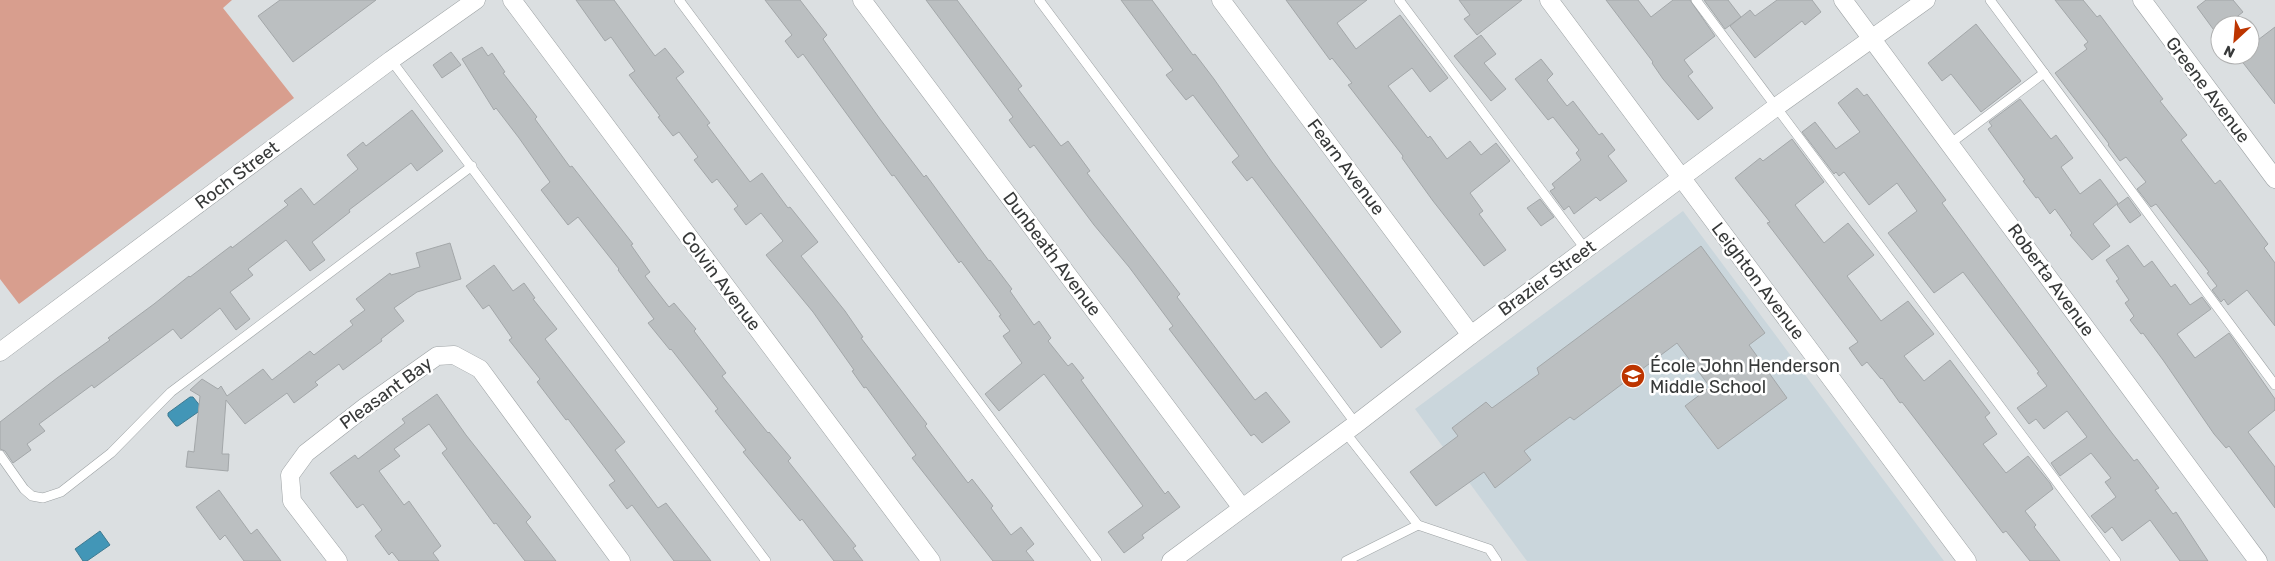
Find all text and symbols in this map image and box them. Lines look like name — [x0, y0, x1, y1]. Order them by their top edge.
north arrow — [2210, 15, 2260, 65]
street label: Greene Avenue — [2161, 33, 2255, 147]
text: N — [2221, 41, 2238, 61]
street label: Fearn Avenue — [1303, 114, 1389, 220]
street label: Roch Street — [191, 136, 283, 214]
street label: Dunbeath Avenue — [998, 188, 1106, 320]
street label: Leighton Avenue — [1707, 218, 1809, 344]
street label: Roberta Avenue — [2003, 219, 2099, 341]
street label: Colvin Avenue — [676, 227, 766, 335]
street label: Brazier Street — [1494, 235, 1600, 321]
street label: Pleasant Bay — [335, 352, 437, 434]
place label: École John Henderson Middle School — [1650, 355, 1840, 398]
school or university icon: École John Henderson Middle School — [1620, 363, 1646, 389]

